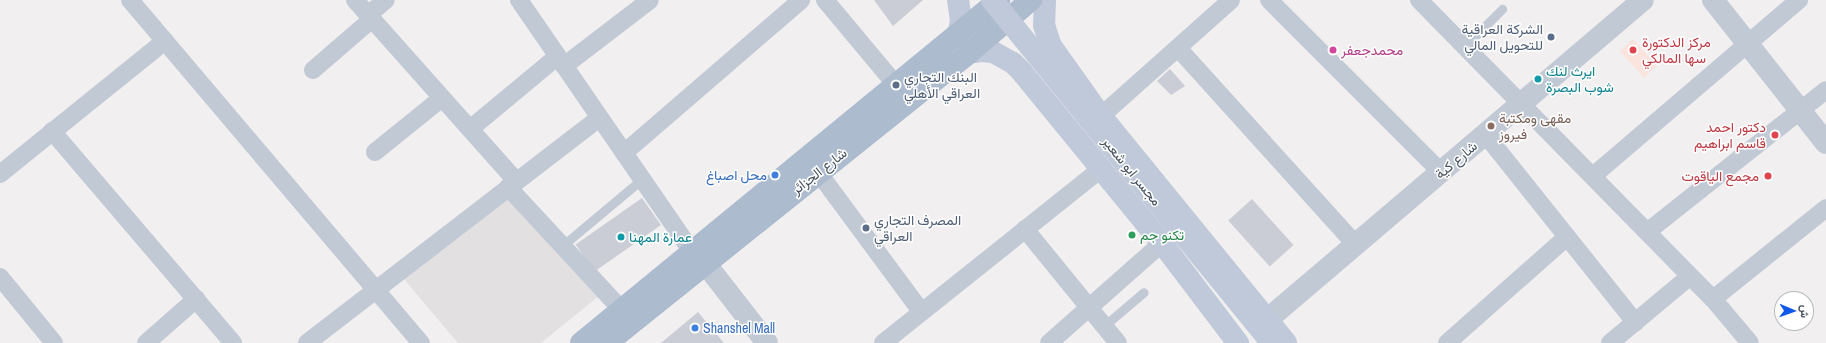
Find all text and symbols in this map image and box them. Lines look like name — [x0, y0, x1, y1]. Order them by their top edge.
place label: الشركة العراقية للتحويل المالي — [1461, 21, 1543, 54]
marker: الشركة العراقية للتحويل المالي — [1546, 32, 1556, 42]
place label: مركز الدكتورة سها المالكي — [1642, 34, 1711, 66]
place label: محمدجعفر — [1341, 42, 1403, 58]
marker: مركز الدكتورة سها المالكي — [1627, 44, 1639, 56]
marker: محمدجعفر — [1328, 45, 1338, 55]
place label: ايرث لنك شوب البصرة — [1546, 63, 1614, 96]
place label: البنك التجاري العراقي الأهلي — [904, 69, 980, 102]
marker: ايرث لنك شوب البصرة — [1533, 74, 1543, 84]
marker: البنك التجاري العراقي الأهلي — [891, 80, 901, 90]
place label: مقهى ومكتبة فيروز — [1499, 110, 1571, 142]
place label: دكتور احمد قاسم ابراهيم — [1694, 119, 1766, 152]
marker: مقهى ومكتبة فيروز — [1486, 121, 1496, 131]
marker: دكتور احمد قاسم ابراهيم — [1769, 129, 1781, 141]
street label: مجسر ابو شعير — [1099, 133, 1165, 209]
street label: شارع كية — [1431, 138, 1481, 182]
street label: شارع الجزائر — [788, 144, 850, 198]
place label: محل اصباغ — [706, 167, 767, 183]
place label: مجمع الياقوت — [1681, 168, 1759, 184]
marker: محل اصباغ — [770, 170, 780, 180]
marker: مجمع الياقوت — [1762, 170, 1774, 182]
place label: المصرف التجاري العراقي — [874, 212, 961, 244]
marker: المصرف التجاري العراقي — [861, 223, 871, 233]
place label: تكنو جم — [1140, 227, 1184, 243]
place label: عمارة المهنا — [629, 229, 692, 245]
marker: تكنو جم — [1127, 230, 1137, 240]
marker: عمارة المهنا — [616, 232, 626, 242]
north arrow — [1774, 291, 1814, 331]
text: ش — [1798, 305, 1812, 318]
place label: Shanshel Mall — [703, 320, 775, 336]
marker: Shanshel Mall — [690, 323, 700, 333]

